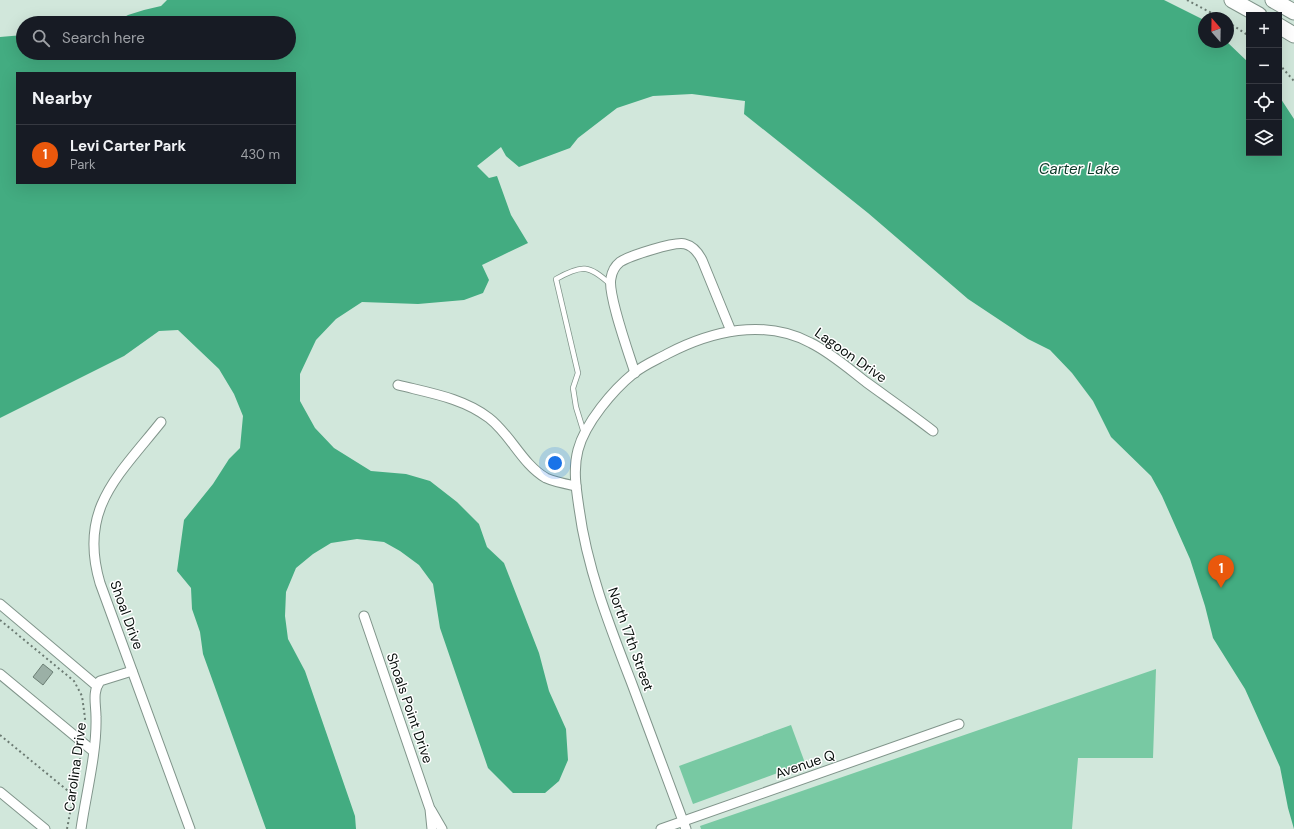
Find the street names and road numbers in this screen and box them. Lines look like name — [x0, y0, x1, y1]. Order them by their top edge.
street label: Lagoon Drive — [811, 324, 891, 387]
street label: Shoal Drive — [106, 578, 148, 652]
street label: North 17th Street — [604, 585, 658, 693]
street label: Shoals Point Drive — [383, 650, 437, 766]
street label: Carolina Drive — [60, 721, 90, 813]
street label: Avenue Q — [773, 745, 837, 783]

